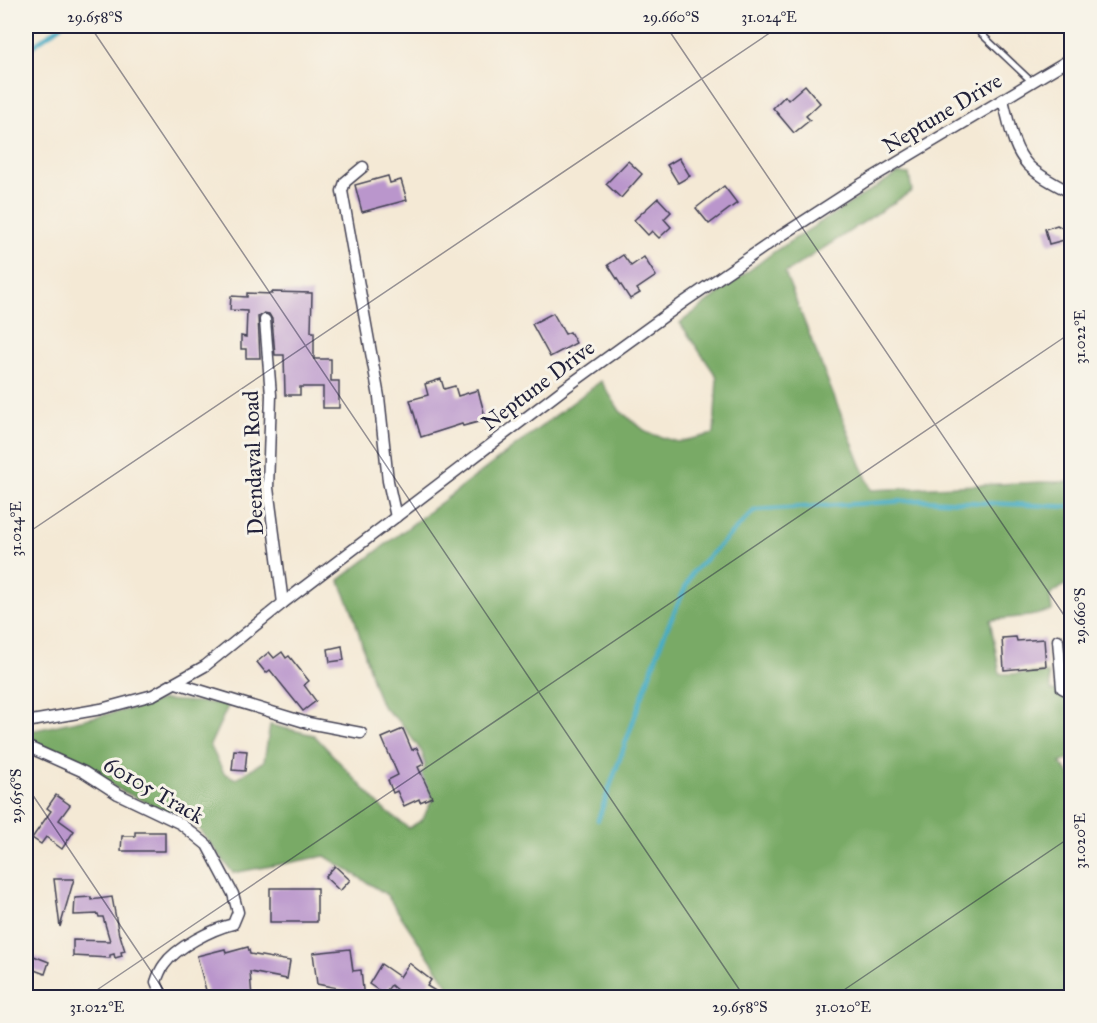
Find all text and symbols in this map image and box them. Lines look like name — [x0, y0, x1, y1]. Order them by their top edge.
text: 29.658°S — [67, 8, 123, 26]
text: 29.660°S — [643, 8, 699, 26]
text: 31.024°E — [741, 8, 797, 26]
street label: Neptune Drive — [877, 67, 1007, 159]
text: 31.022°E — [1071, 309, 1089, 364]
street label: Neptune Drive — [476, 334, 600, 436]
street label: Deendaval Road — [237, 390, 269, 536]
text: 31.024°E — [7, 501, 25, 557]
text: 29.660°S — [1071, 588, 1089, 644]
street label: 60105 Track — [99, 750, 210, 830]
text: 29.656°S — [7, 769, 25, 823]
text: 31.020°E — [1071, 813, 1089, 869]
text: 31.022°E — [70, 998, 125, 1016]
text: 29.658°S — [712, 998, 768, 1016]
text: 31.020°E — [815, 998, 871, 1016]

